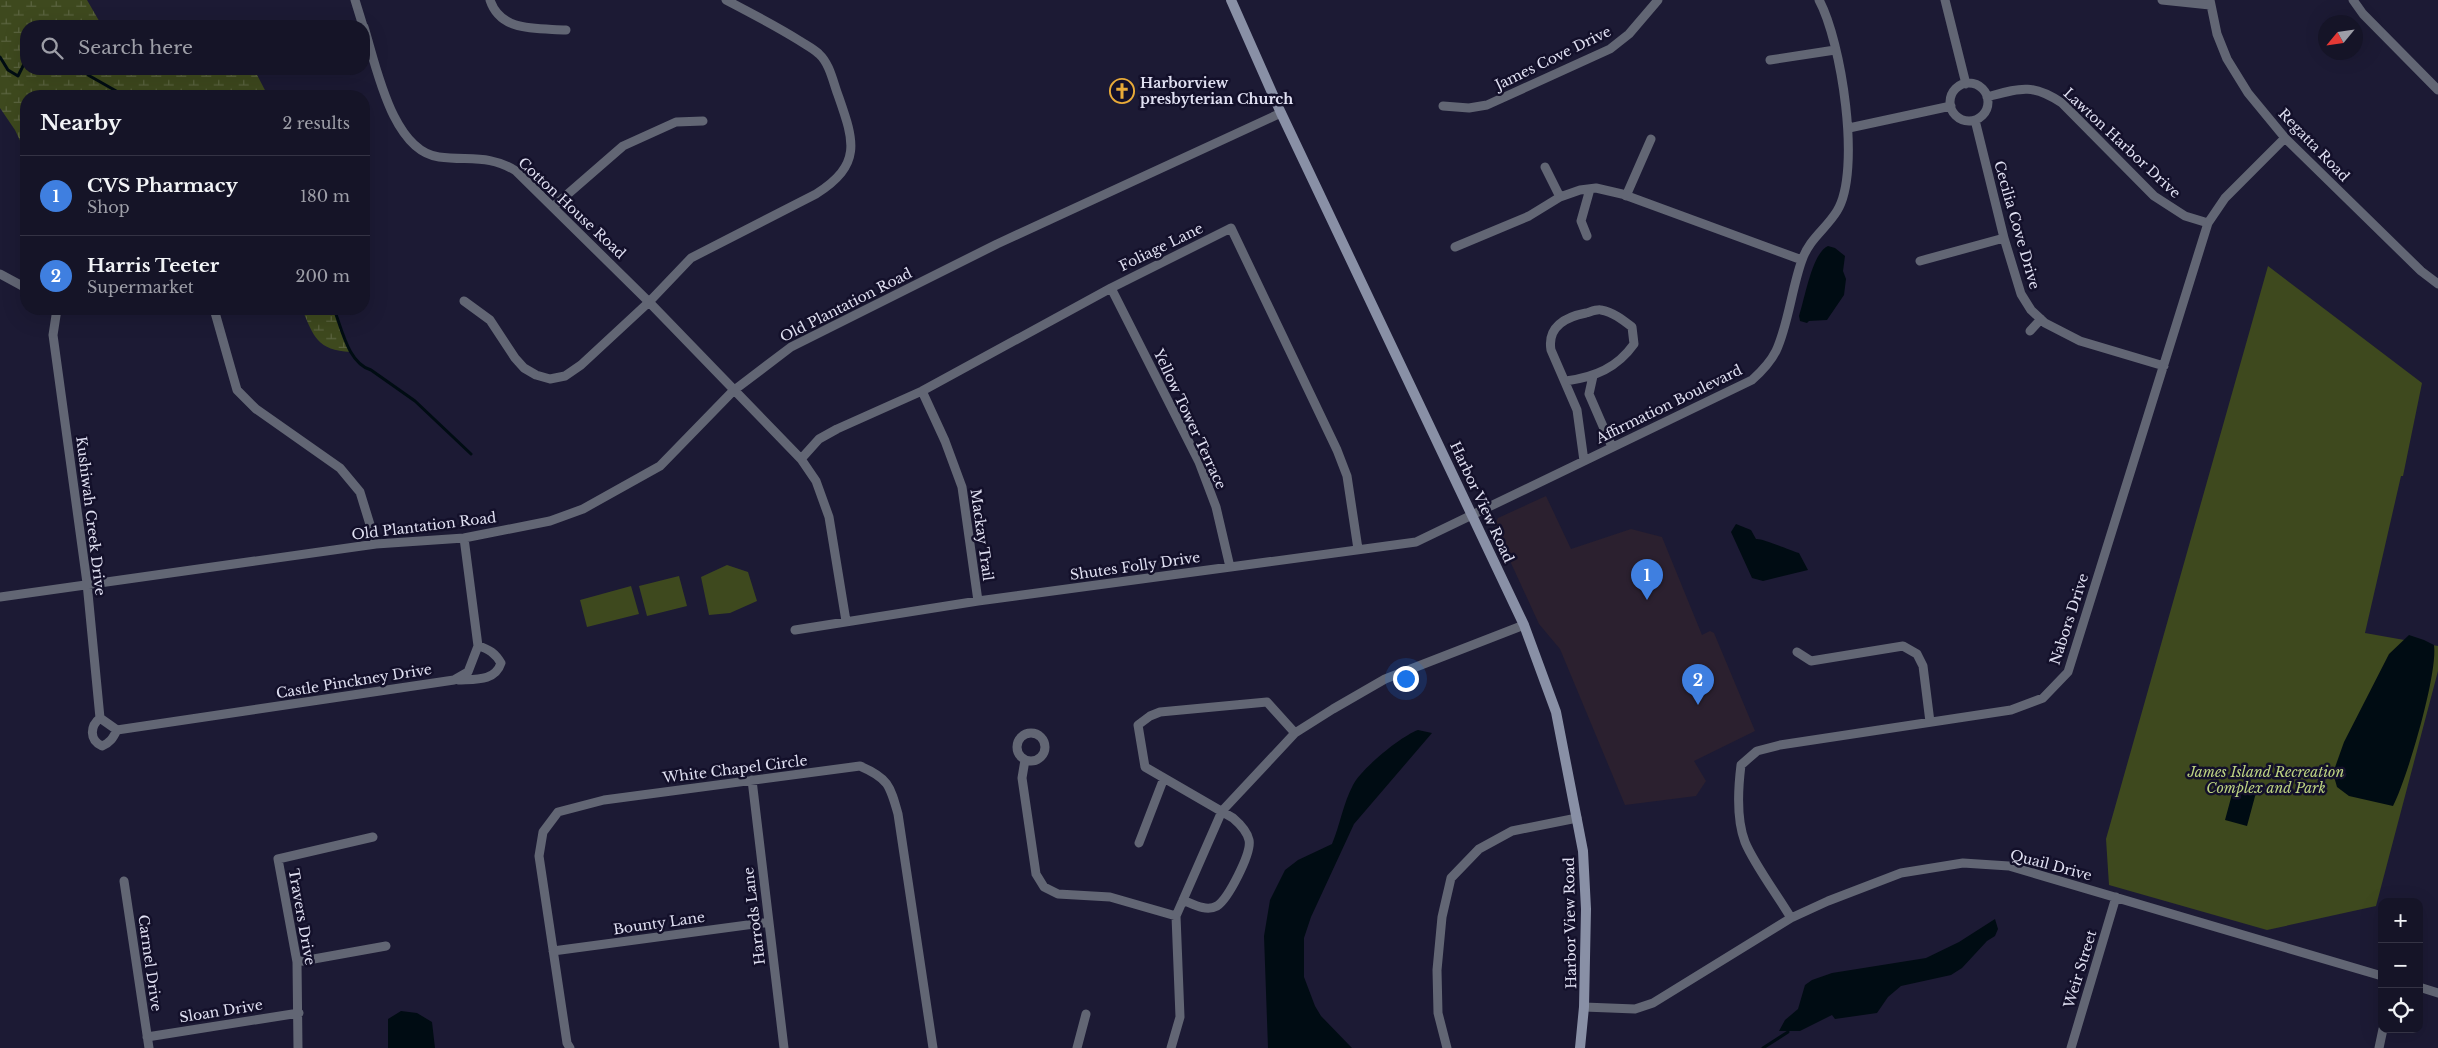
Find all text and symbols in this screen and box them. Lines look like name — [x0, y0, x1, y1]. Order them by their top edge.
north arrow — [2318, 15, 2363, 60]
search box — [20, 20, 370, 75]
street label: James Cove Drive — [1490, 22, 1614, 95]
icon: search — [38, 34, 66, 62]
text: Search here — [78, 36, 193, 59]
place label: Harborview presbyterian Church — [1140, 74, 1293, 108]
church icon: Harborview presbyterian Church — [1109, 78, 1135, 104]
street label: Lawton Harbor Drive — [2060, 84, 2184, 202]
street label: Regatta Road — [2275, 105, 2354, 186]
text: Nearby — [40, 110, 121, 136]
text: 2 results — [282, 113, 350, 133]
street label: Cotton House Road — [514, 153, 630, 263]
street label: Cecilia Cove Drive — [1990, 159, 2044, 291]
text: CVS Pharmacy — [87, 174, 238, 197]
text: 1 — [53, 186, 59, 206]
text: 180 m — [300, 186, 350, 206]
text: Shop — [87, 197, 130, 217]
street label: Foliage Lane — [1116, 219, 1206, 275]
text: Harris Teeter — [87, 254, 219, 277]
street label: Old Plantation Road — [777, 264, 916, 346]
text: 2 — [51, 266, 61, 286]
text: 200 m — [296, 266, 350, 286]
text: Supermarket — [87, 277, 194, 297]
street label: Yellow Tower Terrace — [1149, 345, 1230, 492]
street label: Affirmation Boulevard — [1592, 360, 1746, 448]
street label: Kushiwah Creek Drive — [72, 435, 110, 597]
street label: Harbor View Road — [1446, 439, 1518, 566]
street label: Mackay Trail — [967, 488, 997, 583]
street label: Old Plantation Road — [351, 508, 498, 544]
street label: Shutes Folly Drive — [1069, 548, 1201, 584]
pin: 1 — [1631, 559, 1663, 600]
street label: Nabors Drive — [2046, 571, 2092, 667]
street label: Castle Pinckney Drive — [275, 660, 433, 702]
pin: 2 — [1682, 664, 1714, 705]
your location — [1393, 666, 1419, 692]
street label: White Chapel Circle — [661, 751, 808, 787]
park label: James Island Recreation Complex and Park — [2187, 763, 2344, 797]
street label: Quail Drive — [2008, 845, 2094, 885]
street label: Harbor View Road — [1560, 856, 1580, 989]
street label: Harrods Lane — [739, 866, 769, 966]
street label: Travers Drive — [285, 867, 319, 967]
map controls — [2378, 898, 2423, 1033]
button: + — [2378, 898, 2423, 943]
street label: Bounty Lane — [612, 908, 706, 938]
street label: Carmel Drive — [134, 914, 166, 1012]
street label: Weir Street — [2059, 927, 2101, 1011]
button: − — [2378, 943, 2423, 988]
button: locate — [2378, 988, 2423, 1033]
street label: Sloan Drive — [178, 996, 264, 1026]

